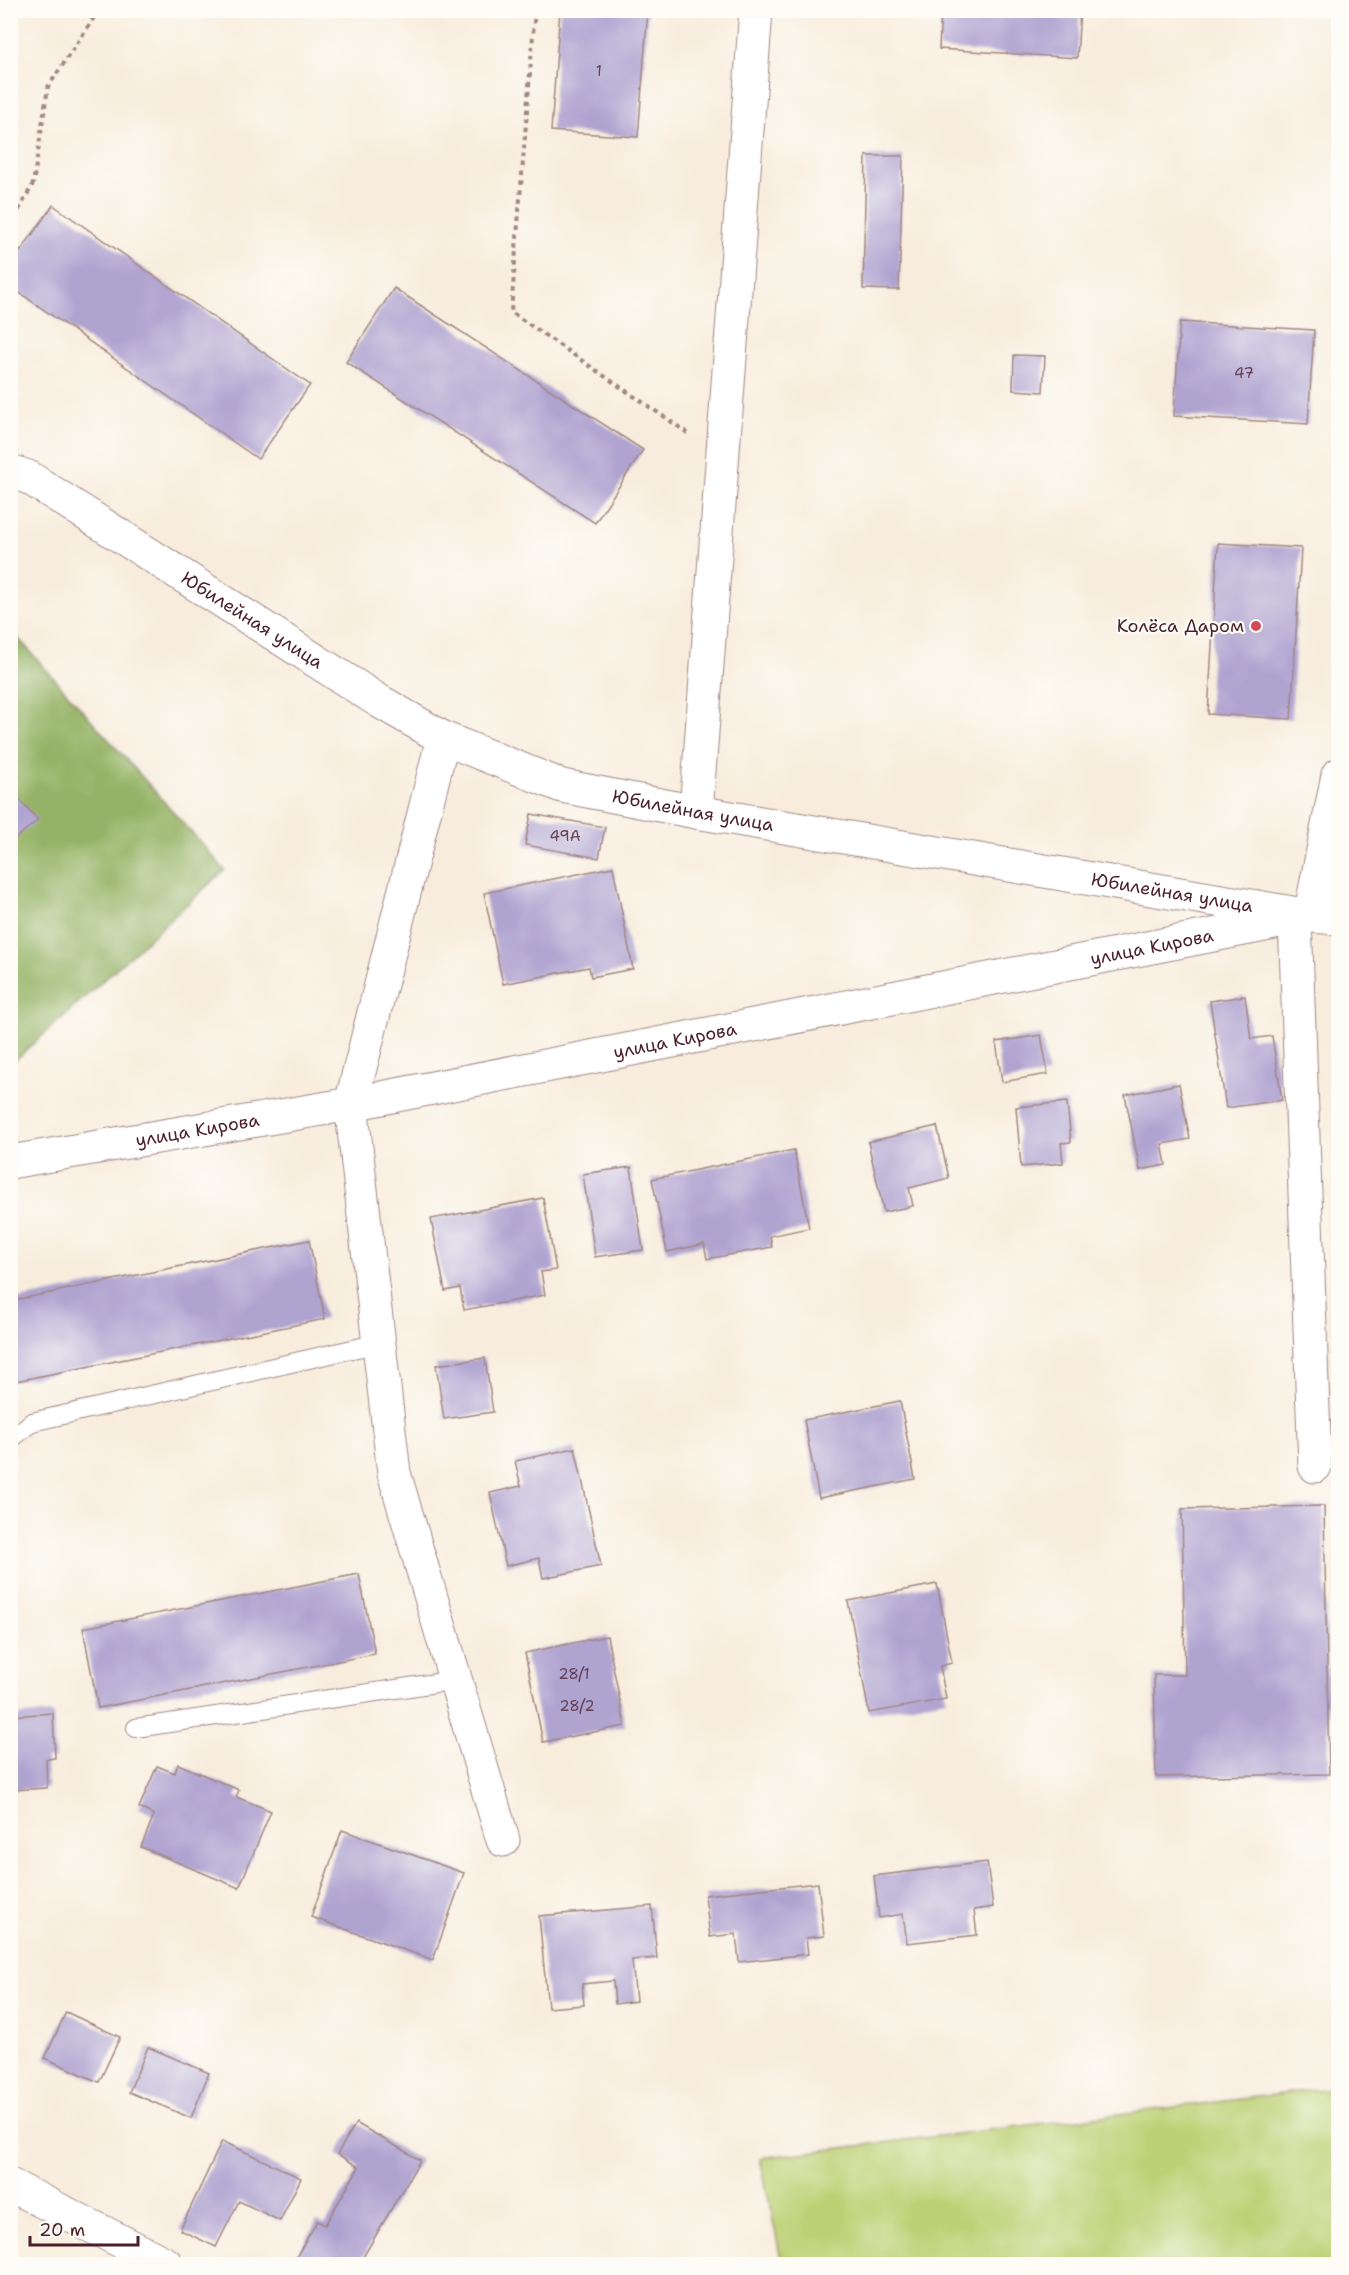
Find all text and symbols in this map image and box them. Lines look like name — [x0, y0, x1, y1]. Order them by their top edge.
house number: 1 — [596, 61, 602, 81]
house number: 47 — [1234, 363, 1254, 383]
street label: Юбилейная улица — [177, 566, 328, 674]
place label: Колёса Даром — [1117, 614, 1244, 638]
marker: Колёса Даром — [1249, 619, 1263, 633]
street label: Юбилейная улица — [610, 784, 776, 837]
house number: 49А — [549, 826, 581, 846]
street label: Юбилейная улица — [1089, 867, 1255, 918]
street label: улица Кирова — [1088, 923, 1216, 971]
street label: улица Кирова — [611, 1017, 739, 1064]
street label: улица Кирова — [134, 1108, 261, 1152]
house number: 28/1 — [558, 1664, 590, 1684]
house number: 28/2 — [559, 1696, 595, 1716]
scale bar — [30, 2209, 138, 2247]
text: 20 m — [39, 2218, 85, 2242]

